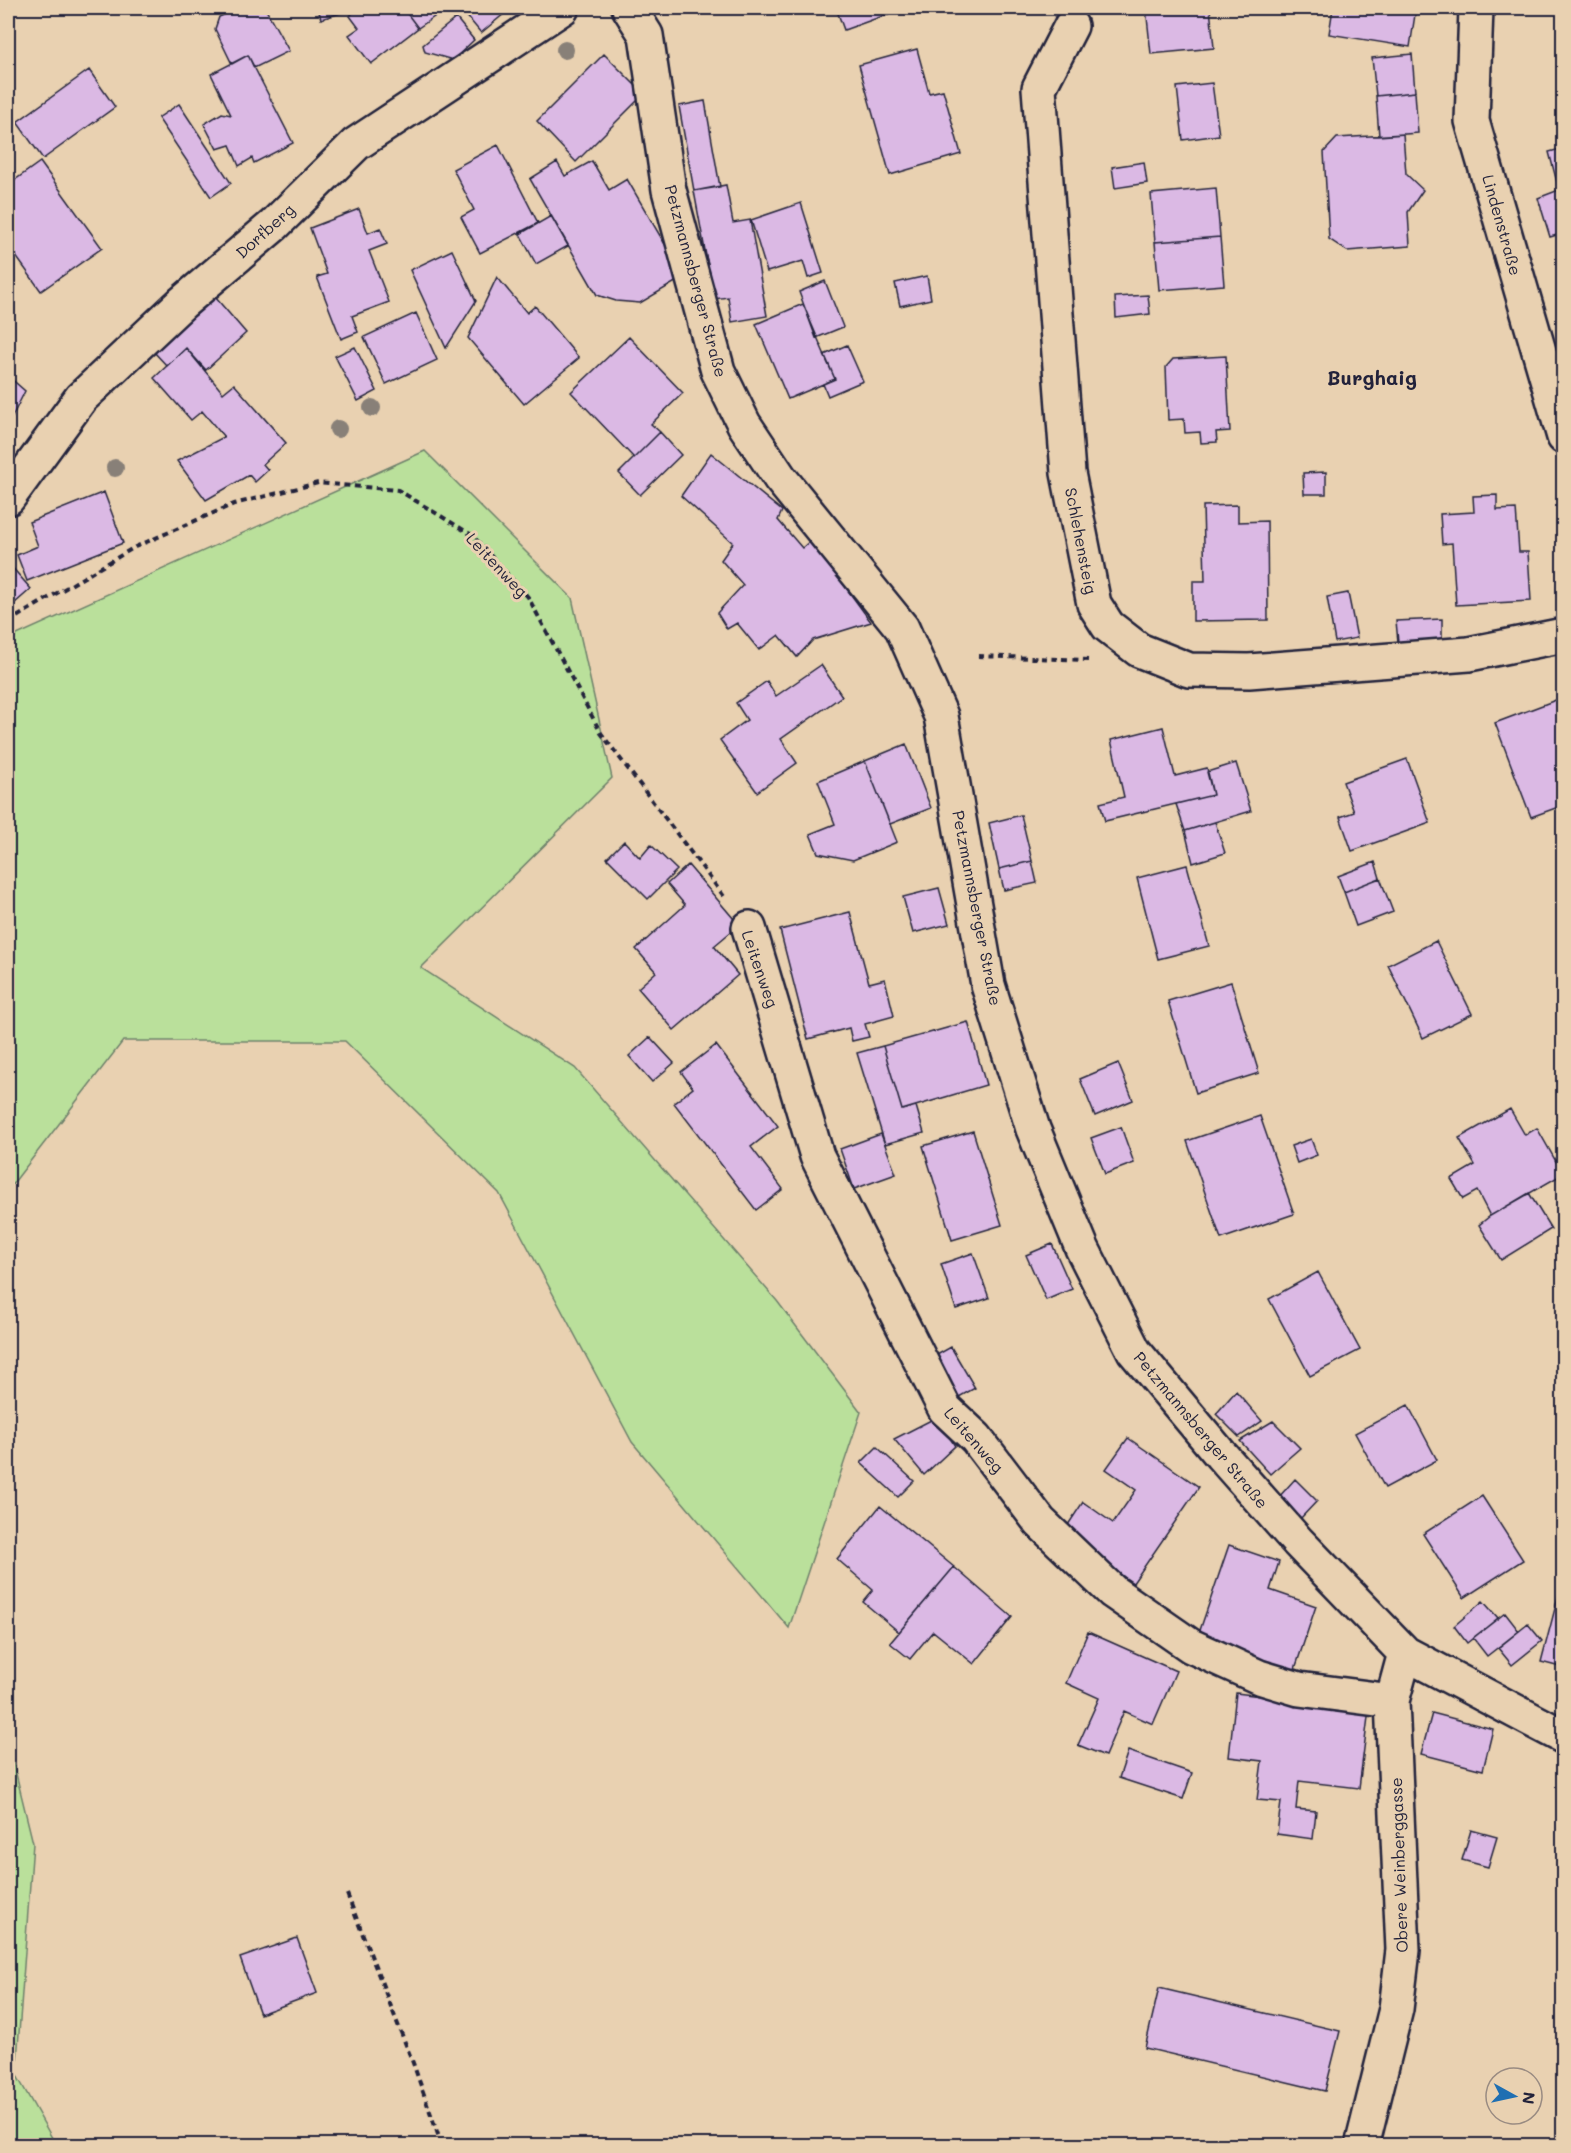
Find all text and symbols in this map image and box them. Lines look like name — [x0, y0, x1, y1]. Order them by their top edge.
street label: Lindenstraße — [1478, 172, 1527, 278]
street label: Petzmannsberger Straße — [661, 182, 732, 379]
street label: Dorfberg — [231, 199, 299, 263]
district label: Burghaig — [1327, 364, 1417, 390]
street label: Schlehensteig — [1061, 486, 1102, 596]
street label: Leitenweg — [462, 528, 533, 601]
street label: Petzmannsberger Straße — [948, 809, 1007, 1007]
street label: Leitenweg — [737, 927, 784, 1010]
street label: Petzmannsberger Straße — [1130, 1347, 1273, 1512]
street label: Leitenweg — [940, 1402, 1009, 1477]
street label: Obere Weinberggasse — [1385, 1777, 1412, 1953]
north arrow — [1484, 2066, 1544, 2126]
text: N — [1518, 2091, 1541, 2106]

